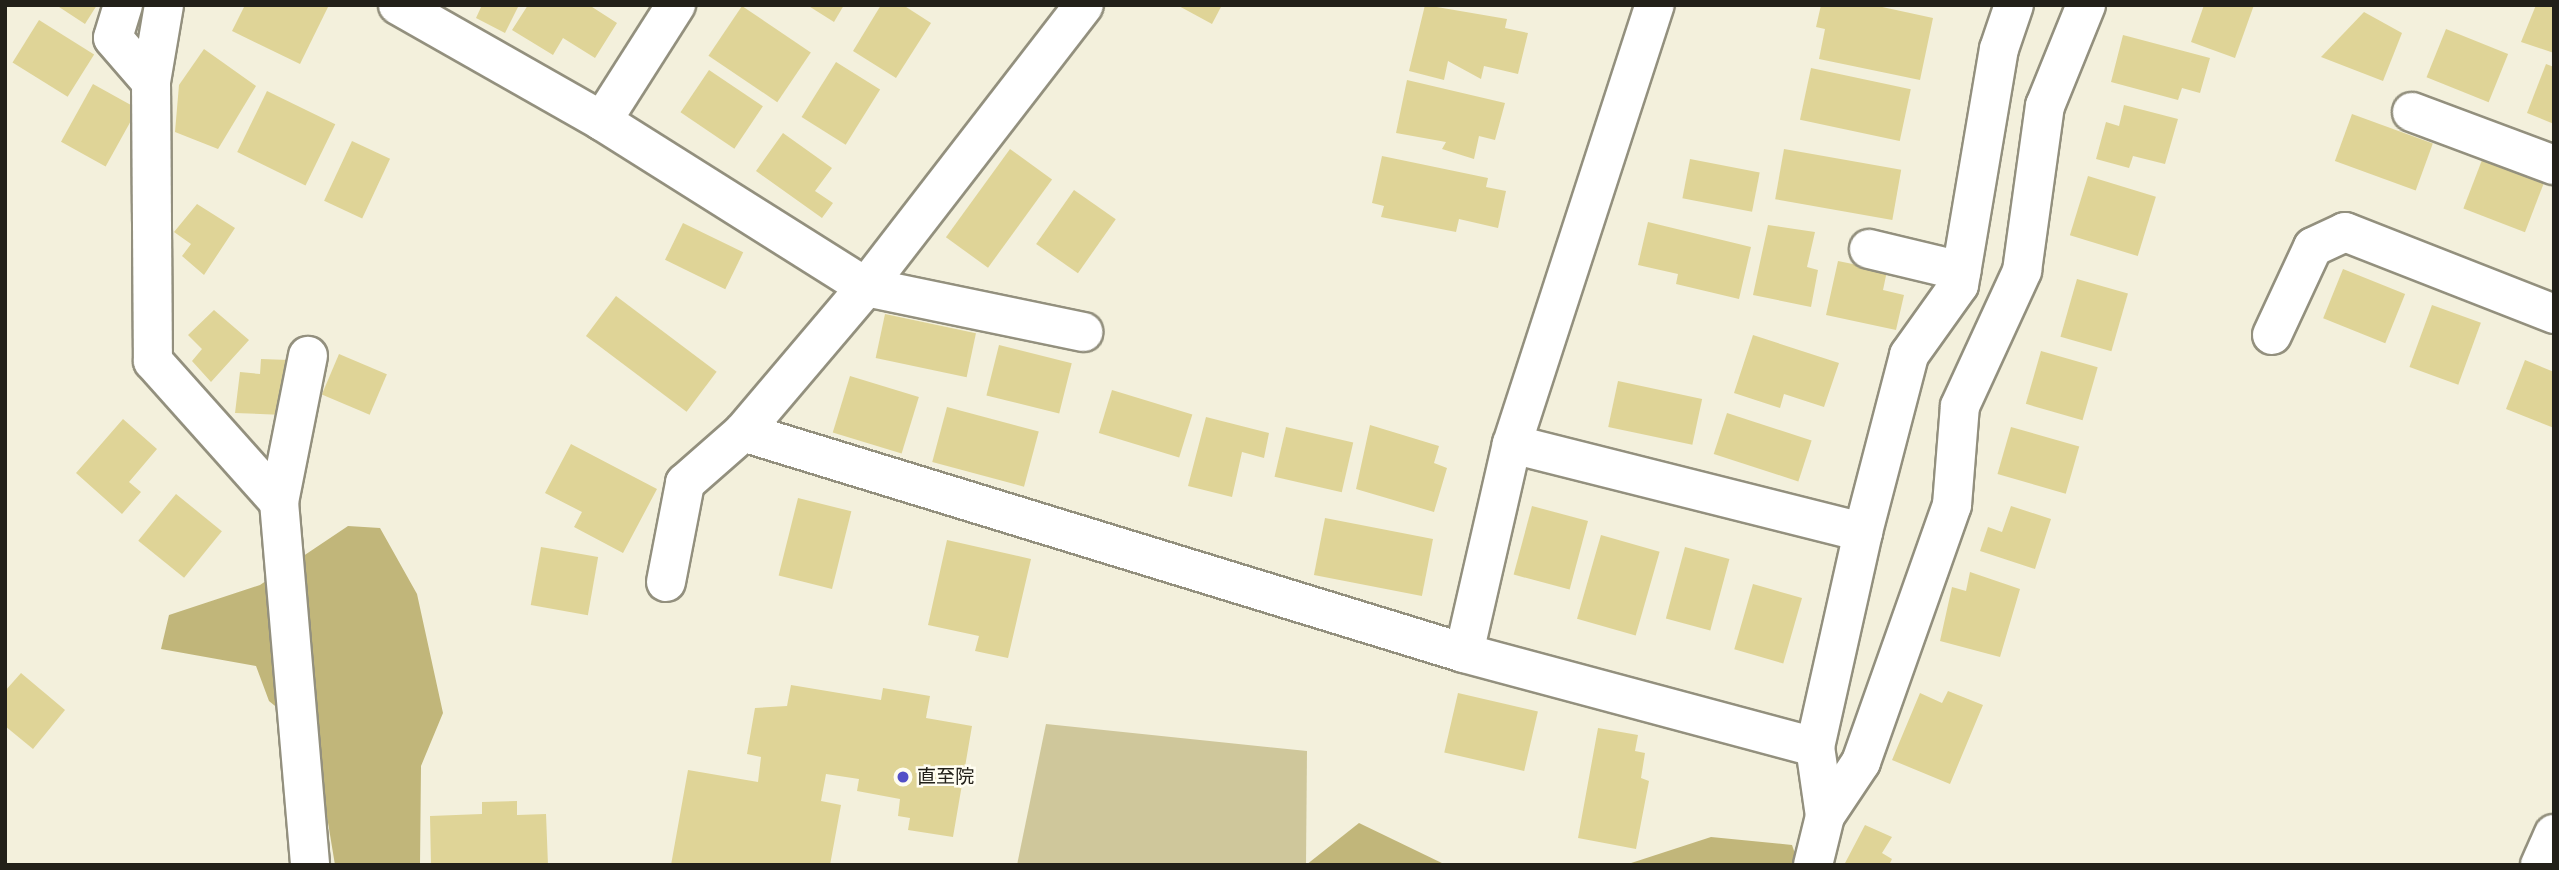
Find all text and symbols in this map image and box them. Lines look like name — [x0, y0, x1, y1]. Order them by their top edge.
place label: 直至院 — [917, 766, 974, 788]
marker: 直至院 — [895, 769, 911, 785]

